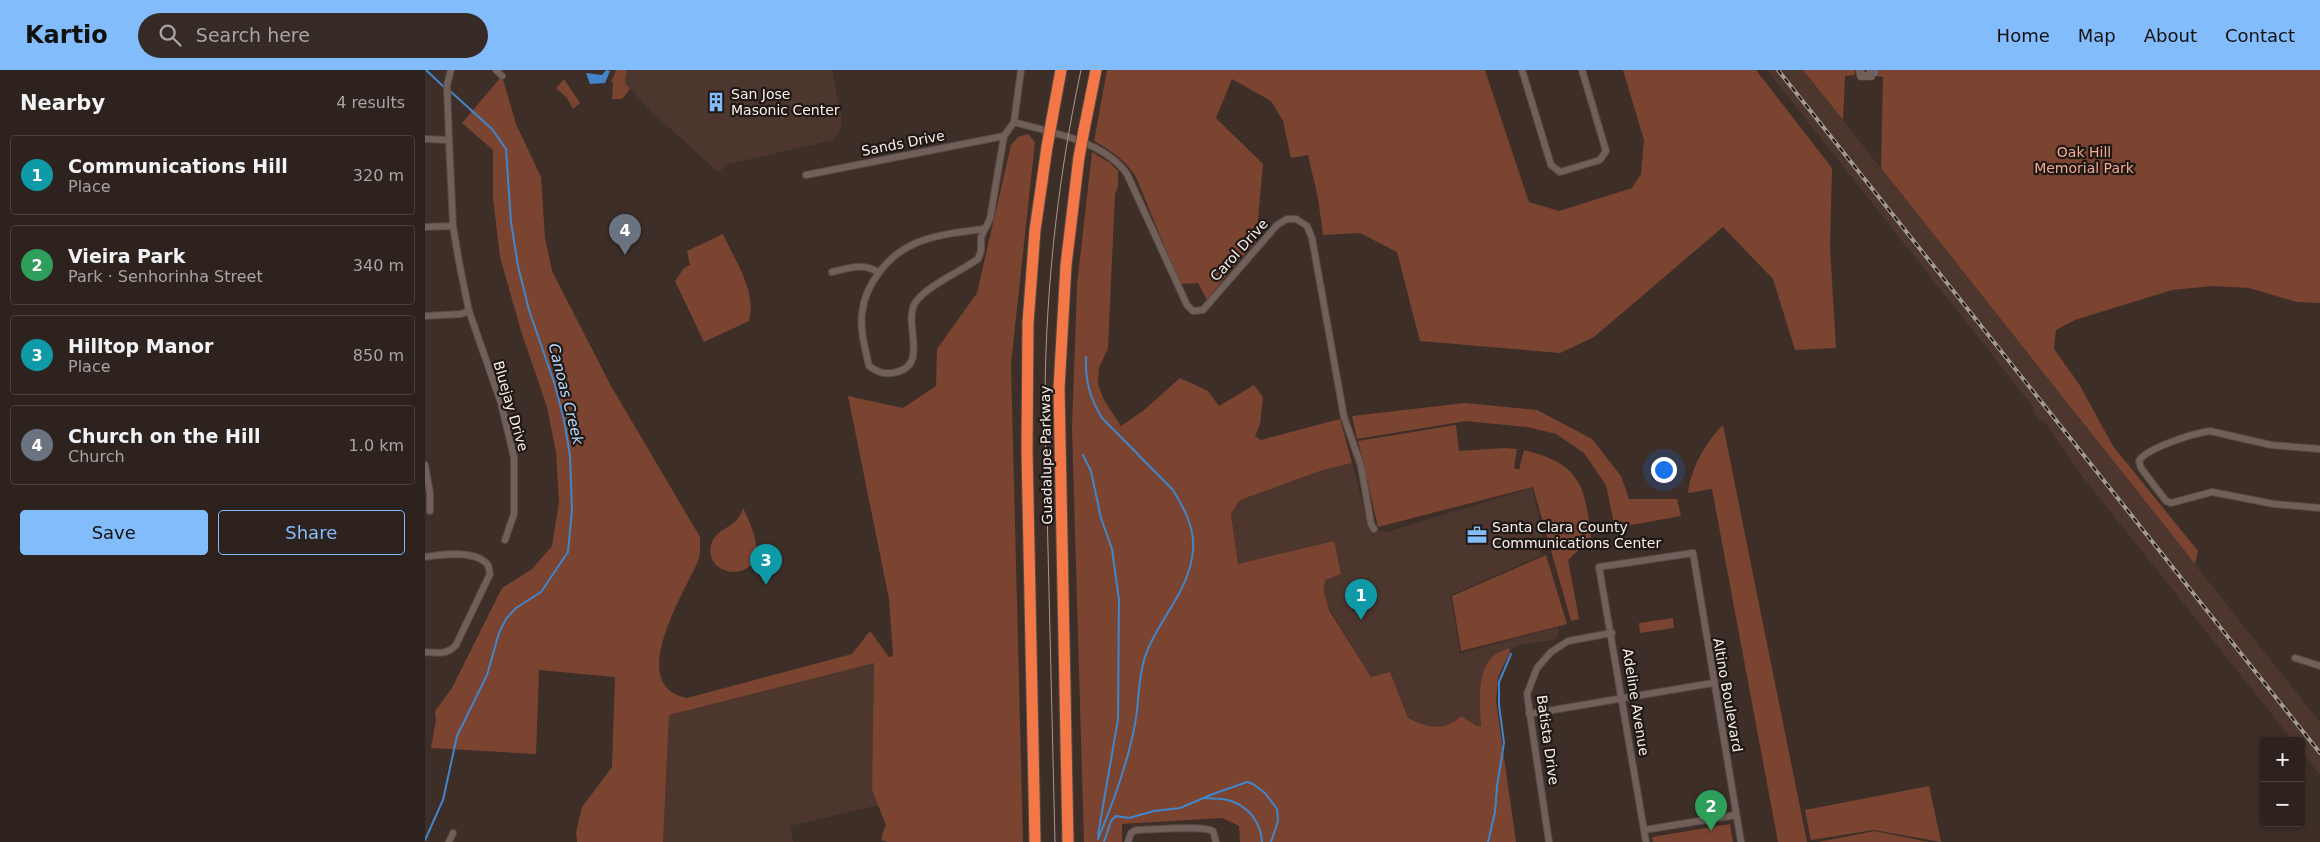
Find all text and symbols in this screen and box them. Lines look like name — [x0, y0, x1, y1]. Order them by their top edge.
search box — [138, 13, 488, 58]
text: Kartio — [25, 21, 108, 49]
icon: search — [156, 21, 184, 49]
text: Search here — [196, 24, 310, 46]
text: Home — [1997, 25, 2050, 46]
text: Map — [2078, 25, 2116, 46]
text: About — [2144, 25, 2197, 46]
text: Contact — [2225, 25, 2295, 46]
place label: San Jose Masonic Center — [731, 86, 840, 118]
text: Nearby — [20, 91, 105, 115]
building icon: San Jose Masonic Center — [705, 91, 727, 113]
text: 4 results — [336, 93, 405, 112]
street label: Sands Drive — [860, 127, 946, 159]
park label: Oak Hill Memorial Park — [2034, 144, 2135, 176]
text: Communications Hill — [68, 155, 288, 177]
text: 1 — [31, 166, 43, 185]
text: 320 m — [353, 166, 404, 185]
text: Place — [68, 177, 111, 196]
pin: 4 — [609, 214, 641, 255]
street label: Carol Drive — [1207, 216, 1271, 284]
text: Vieira Park — [68, 245, 185, 267]
text: 2 — [31, 256, 43, 275]
text: 340 m — [353, 256, 404, 275]
text: Park · Senhorinha Street — [68, 267, 263, 286]
text: Hilltop Manor — [68, 335, 213, 357]
water label: Canoas Creek — [545, 341, 588, 448]
text: 3 — [31, 346, 43, 365]
text: 850 m — [353, 346, 404, 365]
text: Place — [68, 357, 111, 376]
street label: Bluejay Drive — [490, 359, 532, 453]
street label: Guadalupe Parkway — [1037, 385, 1055, 525]
text: Church on the Hill — [68, 425, 261, 447]
text: 4 — [31, 436, 43, 455]
text: 1.0 km — [349, 436, 404, 455]
text: Church — [68, 447, 125, 466]
your location — [1651, 457, 1677, 483]
button: Save — [20, 510, 208, 555]
button: Share — [218, 510, 405, 555]
place label: Santa Clara County Communications Center — [1492, 519, 1661, 551]
office icon: Santa Clara County Communications Center — [1466, 524, 1488, 546]
pin: 3 — [750, 544, 782, 585]
pin: 1 — [1345, 579, 1377, 620]
street label: Altino Boulevard — [1710, 637, 1746, 753]
street label: Adeline Avenue — [1620, 647, 1652, 757]
street label: Batista Drive — [1534, 694, 1562, 786]
map controls — [2260, 737, 2305, 827]
button: + — [2260, 737, 2305, 782]
button: − — [2260, 782, 2305, 827]
pin: 2 — [1695, 790, 1727, 831]

